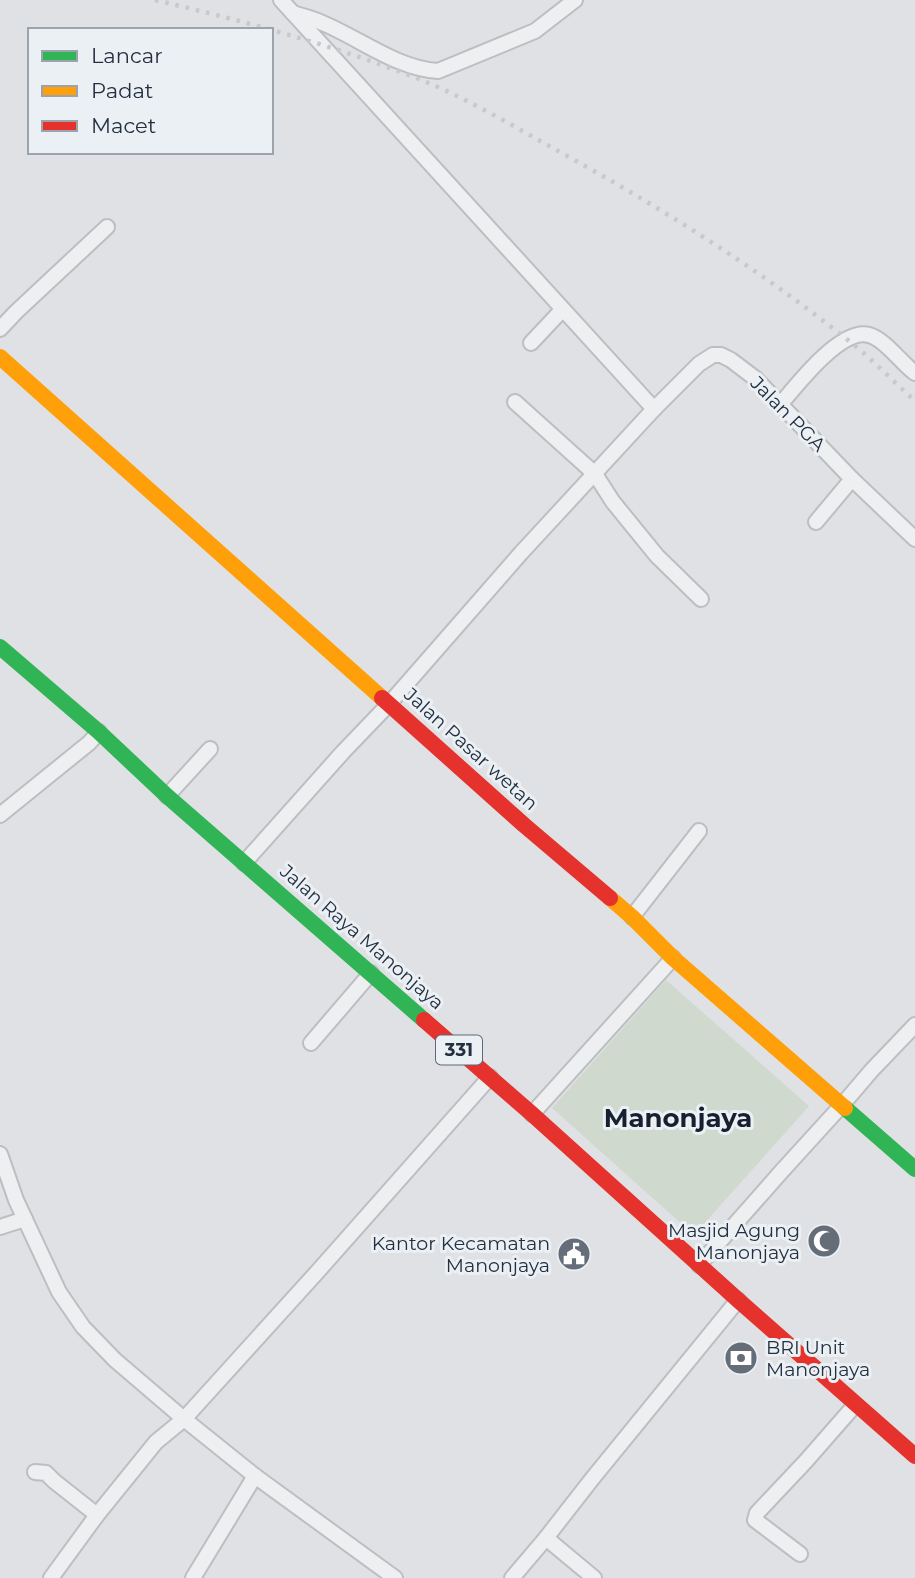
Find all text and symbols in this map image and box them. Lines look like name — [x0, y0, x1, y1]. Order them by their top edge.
legend — [28, 28, 273, 154]
text: Lancar — [91, 43, 163, 68]
text: Padat — [91, 78, 153, 103]
text: Macet — [91, 113, 156, 138]
street label: Jalan PGA — [745, 371, 831, 457]
street label: Jalan Pasar wetan — [399, 682, 543, 815]
street label: Jalan Raya Manonjaya — [275, 859, 449, 1014]
road number: 331 — [436, 1036, 482, 1064]
district label: Manonjaya — [604, 1102, 752, 1134]
place label: Masjid Agung Manonjaya — [668, 1219, 800, 1264]
mosque icon: Masjid Agung Manonjaya — [805, 1222, 843, 1260]
place label: Kantor Kecamatan Manonjaya — [372, 1232, 550, 1277]
public building icon: Kantor Kecamatan Manonjaya — [555, 1235, 593, 1273]
place label: BRI Unit Manonjaya — [766, 1336, 870, 1381]
bank icon: BRI Unit Manonjaya — [722, 1339, 760, 1377]

